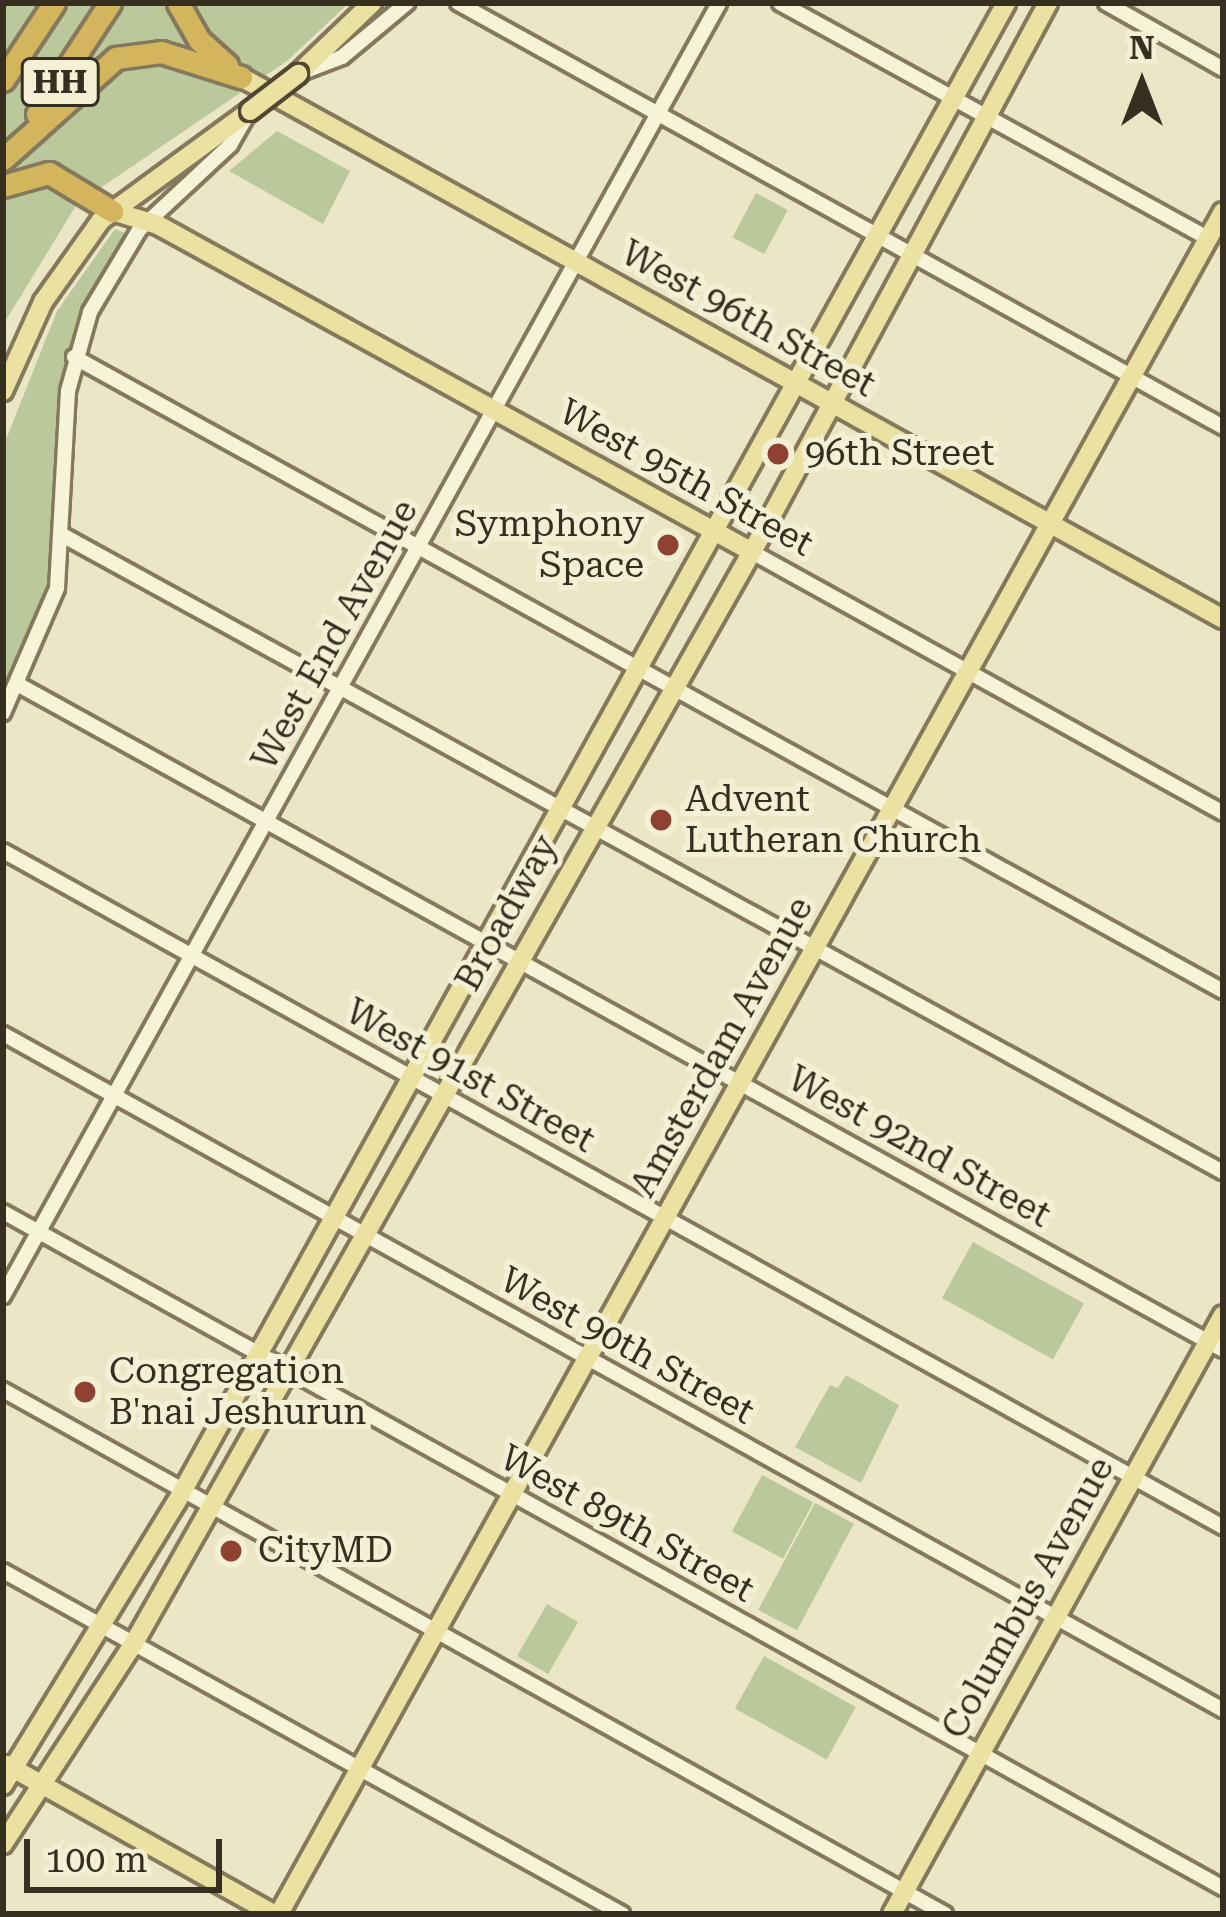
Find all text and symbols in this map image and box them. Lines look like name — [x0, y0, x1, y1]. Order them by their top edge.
north arrow — [1082, 24, 1202, 144]
text: N — [1129, 28, 1155, 67]
road number: HH — [18, 55, 102, 109]
street label: West 96th Street — [613, 231, 883, 407]
street label: West 95th Street — [551, 390, 821, 566]
place label: 96th Street — [805, 432, 994, 476]
marker: 96th Street — [762, 438, 794, 470]
street label: West End Avenue — [243, 492, 427, 778]
place label: Symphony Space — [455, 502, 644, 587]
marker: Symphony Space — [655, 532, 681, 558]
place label: Advent Lutheran Church — [685, 777, 981, 862]
marker: Advent Lutheran Church — [648, 807, 674, 833]
street label: Broadway — [447, 827, 567, 999]
street label: Amsterdam Avenue — [622, 890, 822, 1204]
street label: West 91st Street — [338, 990, 602, 1162]
street label: West 92nd Street — [780, 1057, 1058, 1237]
street label: West 90th Street — [492, 1258, 762, 1434]
place label: Congregation B'nai Jeshurun — [109, 1349, 367, 1434]
marker: Congregation B'nai Jeshurun — [72, 1379, 98, 1405]
street label: West 89th Street — [492, 1436, 762, 1612]
street label: Columbus Avenue — [933, 1450, 1123, 1746]
place label: CityMD — [258, 1529, 393, 1573]
marker: CityMD — [215, 1535, 247, 1567]
scale bar — [30, 1815, 228, 1889]
text: 100 m — [45, 1839, 147, 1881]

